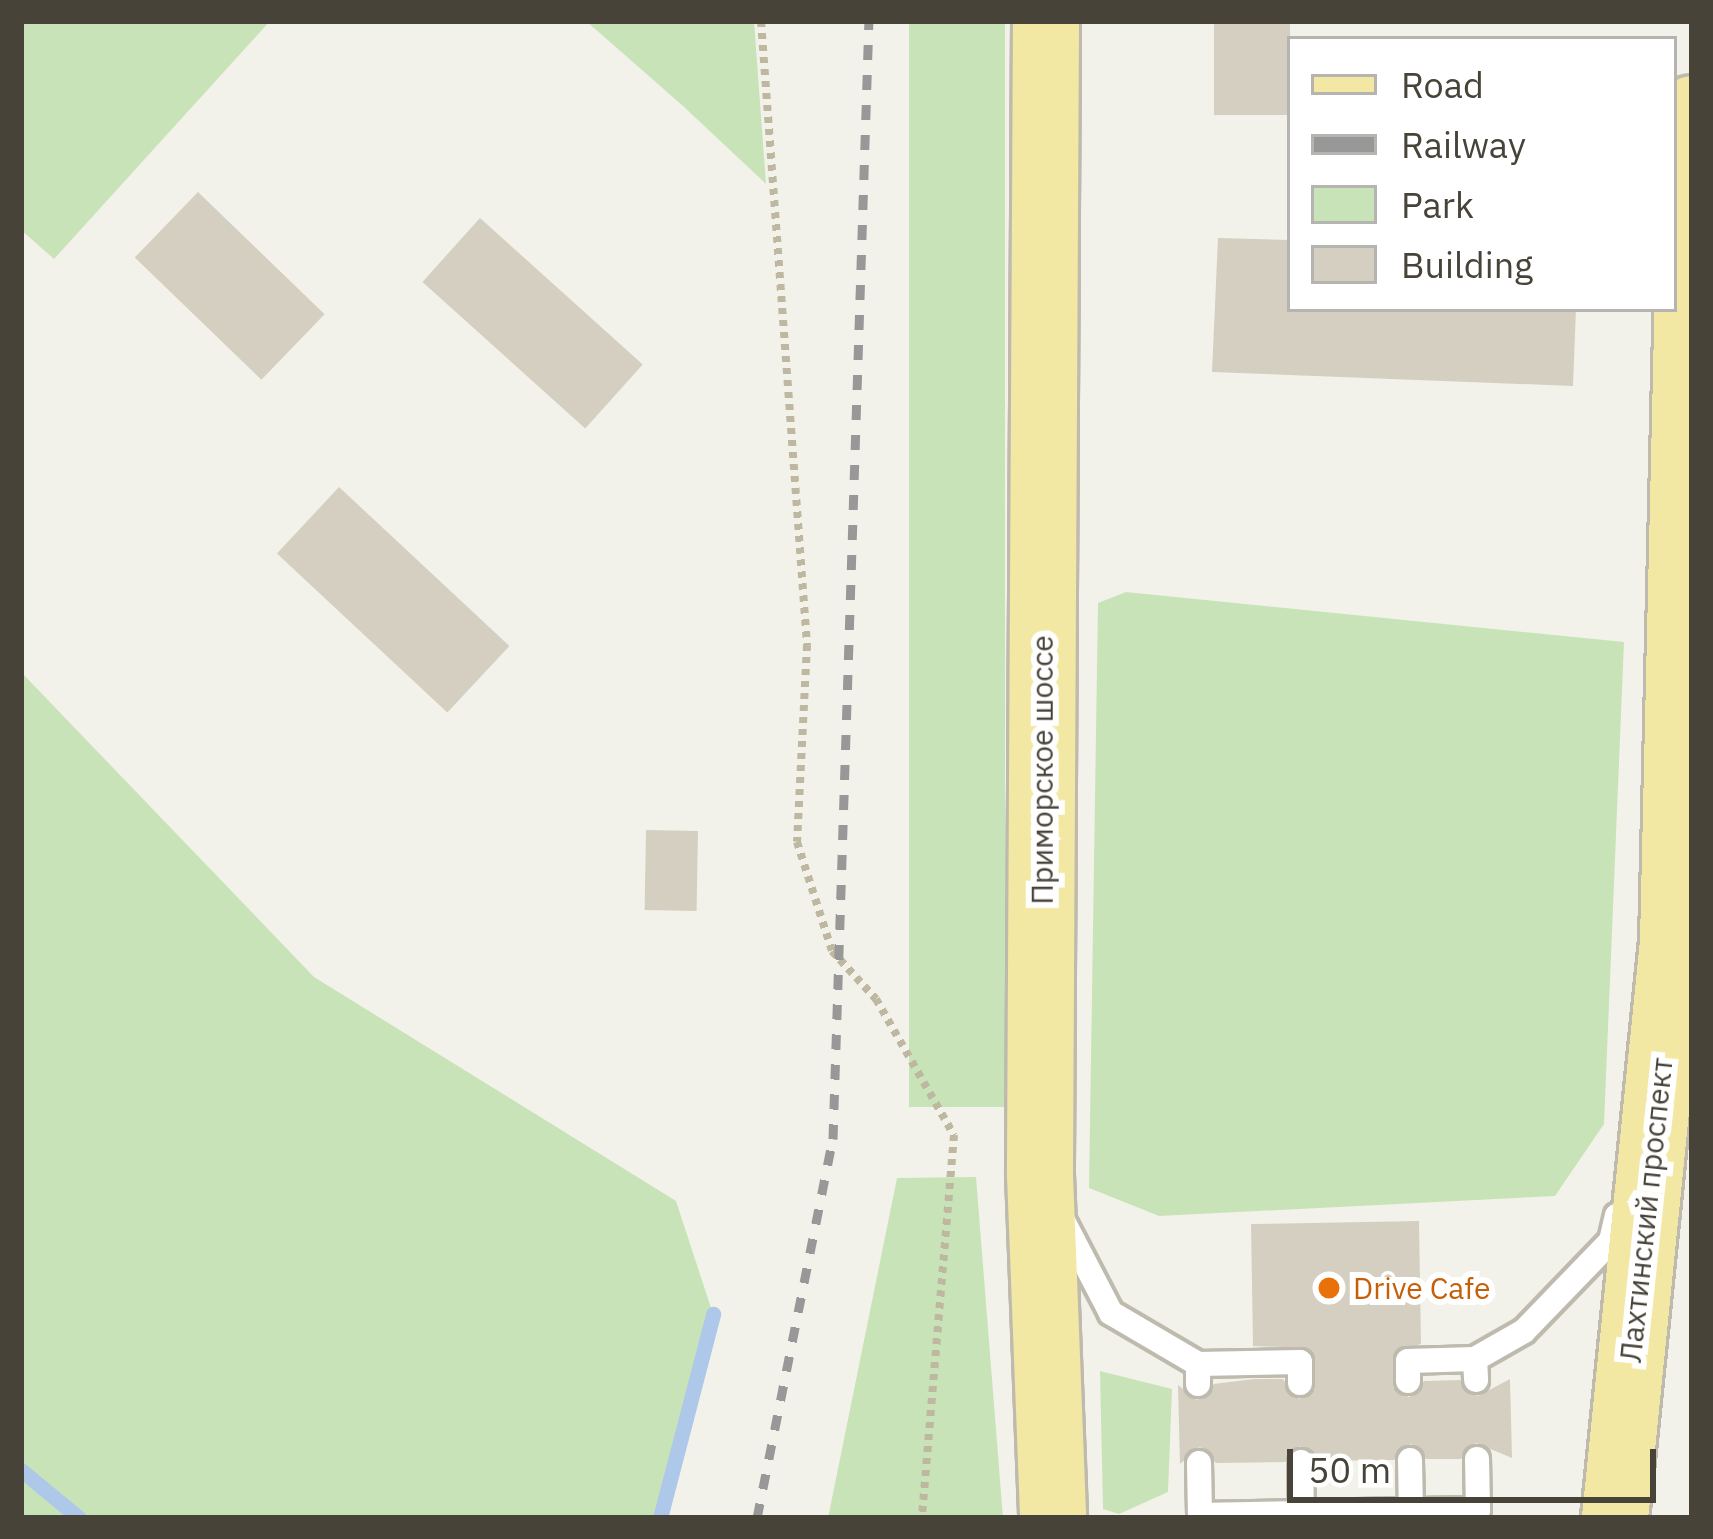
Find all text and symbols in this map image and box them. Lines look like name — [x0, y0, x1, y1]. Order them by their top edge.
legend — [1287, 36, 1677, 312]
text: Road — [1401, 61, 1484, 108]
text: Railway — [1401, 121, 1526, 168]
text: Park — [1401, 181, 1474, 228]
text: Building — [1401, 241, 1533, 288]
street label: Приморское шоссе — [1024, 635, 1060, 905]
street label: Лахтинский проспект — [1612, 1056, 1680, 1364]
place label: Drive Cafe — [1353, 1270, 1490, 1306]
marker: Drive Cafe — [1316, 1275, 1342, 1301]
scale bar — [1293, 1425, 1662, 1499]
text: 50 m — [1308, 1446, 1391, 1493]

